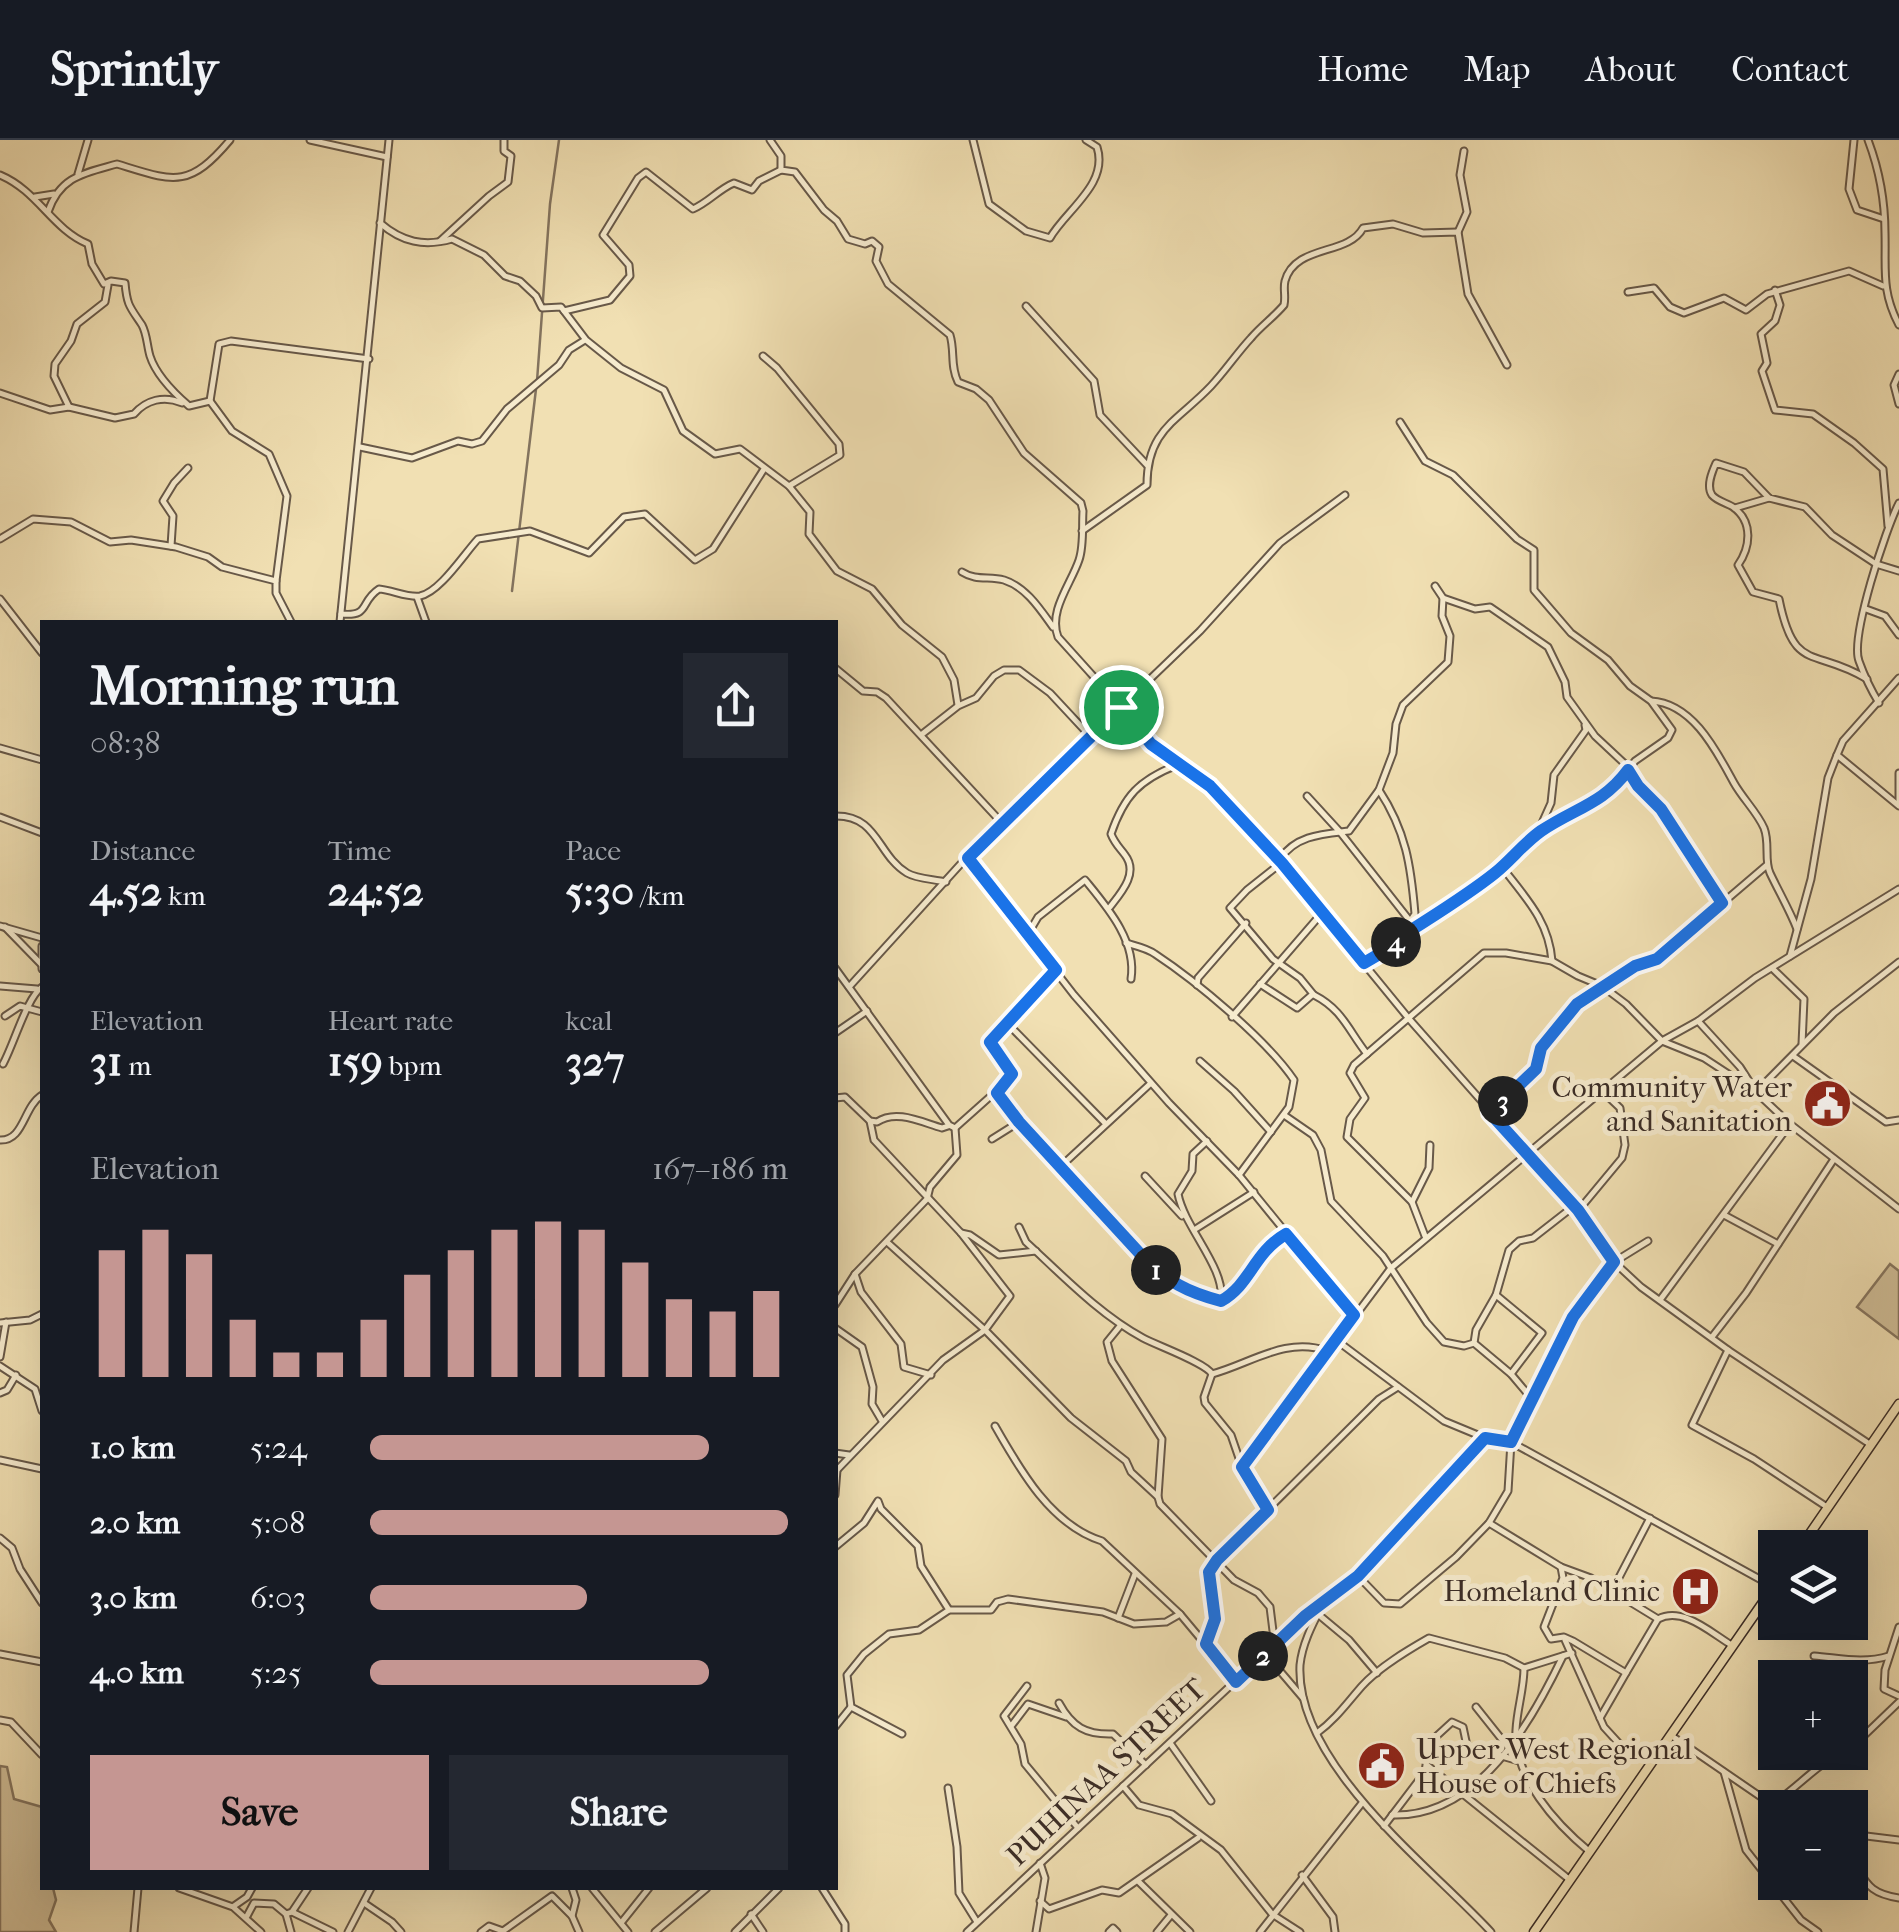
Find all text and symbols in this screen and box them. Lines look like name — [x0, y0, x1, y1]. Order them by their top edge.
text: Sprintly — [50, 41, 218, 97]
text: Home — [1317, 49, 1408, 90]
text: Map — [1463, 49, 1531, 90]
text: About — [1586, 49, 1676, 90]
text: Contact — [1731, 49, 1849, 90]
button: share — [683, 653, 788, 758]
text: Morning run — [90, 654, 398, 718]
pin — [1079, 665, 1164, 750]
icon: arrive — [1094, 680, 1149, 735]
text: 08:38 — [90, 724, 161, 761]
text: Distance — [90, 834, 195, 867]
text: Time — [328, 834, 391, 867]
text: Pace — [565, 834, 621, 867]
text: 4.52 — [90, 867, 162, 916]
text: 24:52 — [328, 867, 424, 916]
text: 5:30 — [565, 867, 634, 916]
text: km — [162, 879, 206, 912]
text: /km — [634, 879, 685, 912]
pin: 4 — [1371, 917, 1421, 967]
text: 4 — [1388, 925, 1404, 958]
text: Elevation — [90, 1004, 203, 1037]
text: Heart rate — [328, 1004, 453, 1037]
text: kcal — [565, 1004, 612, 1037]
text: 31 — [90, 1037, 122, 1086]
text: 159 — [328, 1037, 383, 1086]
text: 327 — [565, 1037, 624, 1086]
text: m — [122, 1049, 152, 1082]
text: bpm — [383, 1049, 442, 1082]
place label: Community Water and Sanitation — [1551, 1070, 1793, 1139]
pin: 3 — [1478, 1076, 1528, 1126]
public building icon: Community Water and Sanitation — [1801, 1078, 1853, 1130]
text: 3 — [1497, 1084, 1509, 1117]
text: Elevation — [90, 1150, 219, 1187]
text: 167–186 m — [652, 1150, 788, 1187]
pin: 1 — [1131, 1245, 1181, 1295]
text: 1 — [1151, 1253, 1161, 1286]
text: 1.0 km — [90, 1429, 175, 1466]
text: 5:24 — [250, 1429, 307, 1466]
text: 2.0 km — [90, 1504, 180, 1541]
text: 5:08 — [250, 1504, 305, 1541]
map controls — [1758, 1530, 1868, 1900]
button: layers — [1758, 1530, 1868, 1640]
hospital icon: Homeland Clinic — [1669, 1565, 1721, 1617]
place label: Homeland Clinic — [1443, 1574, 1660, 1609]
text: 3.0 km — [90, 1579, 177, 1616]
text: 6:03 — [250, 1579, 306, 1616]
pin: 2 — [1238, 1631, 1288, 1681]
text: 2 — [1256, 1639, 1270, 1672]
text: 4.0 km — [90, 1654, 184, 1691]
text: 5:25 — [250, 1654, 302, 1691]
button: + — [1758, 1660, 1868, 1770]
street label: PUHINAA STREET — [1000, 1671, 1213, 1873]
place label: Upper West Regional House of Chiefs — [1416, 1732, 1692, 1801]
public building icon: Upper West Regional House of Chiefs — [1355, 1740, 1407, 1792]
button: Save — [90, 1755, 429, 1870]
button: Share — [449, 1755, 788, 1870]
button: − — [1758, 1790, 1868, 1900]

